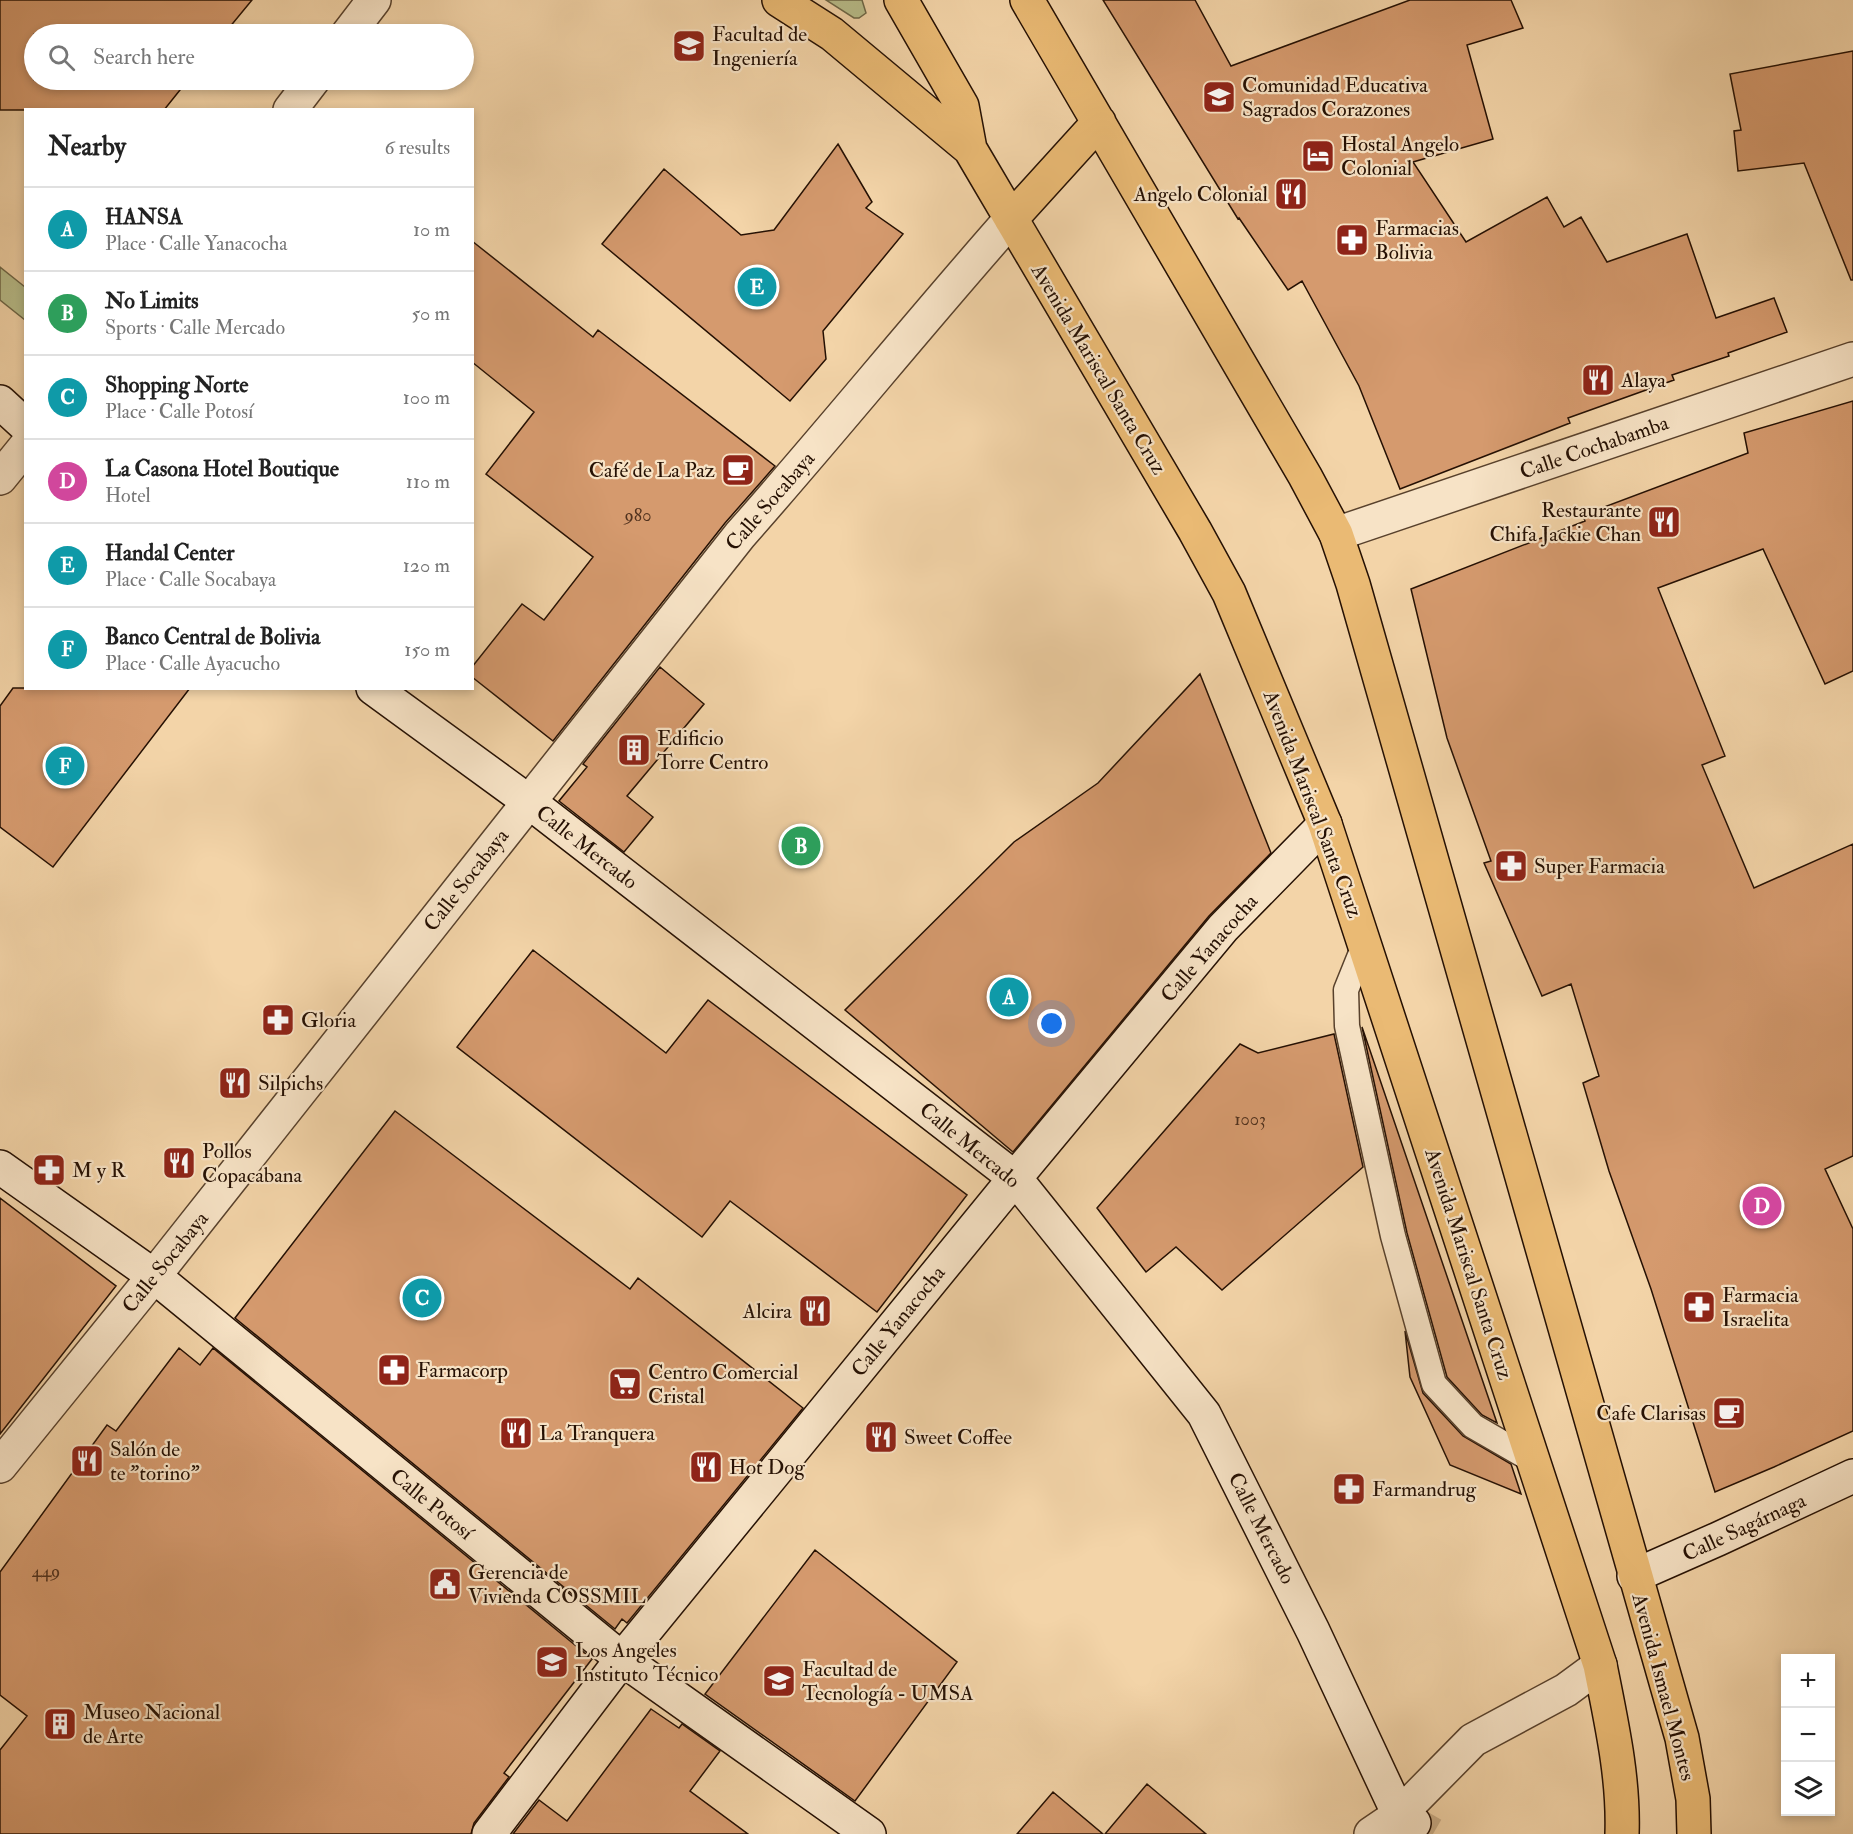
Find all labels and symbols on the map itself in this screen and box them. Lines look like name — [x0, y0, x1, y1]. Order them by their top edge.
place label: Facultad de Ingeniería — [712, 21, 807, 72]
school or university icon: Facultad de Ingeniería — [671, 28, 707, 64]
place label: Comunidad Educativa Sagrados Corazones — [1242, 72, 1428, 123]
school or university icon: Comunidad Educativa Sagrados Corazones — [1201, 79, 1237, 115]
place label: Hostal Angelo Colonial — [1341, 131, 1459, 182]
hotel icon: Hostal Angelo Colonial — [1300, 138, 1336, 174]
restaurant icon: Angelo Colonial — [1273, 176, 1309, 212]
place label: Angelo Colonial — [1133, 181, 1269, 208]
place label: Farmacias Bolivia — [1375, 215, 1459, 266]
pharmacy icon: Farmacias Bolivia — [1334, 222, 1370, 258]
street label: Avenida Mariscal Santa Cruz — [1024, 258, 1172, 480]
pin: E — [738, 264, 777, 310]
restaurant icon: Alaya — [1580, 362, 1616, 398]
place label: Alaya — [1620, 367, 1666, 394]
street label: Calle Cochabamba — [1516, 409, 1672, 486]
street label: Calle Socabaya — [720, 446, 821, 557]
cafe icon: Café de La Paz — [720, 452, 756, 488]
place label: Café de La Paz — [589, 457, 715, 484]
place label: Restaurante Chifa Jackie Chan — [1489, 497, 1641, 548]
house number: 980 — [623, 504, 651, 527]
restaurant icon: Restaurante Chifa Jackie Chan — [1646, 504, 1682, 540]
street label: Avenida Mariscal Santa Cruz — [1256, 686, 1368, 922]
place label: Edificio Torre Centro — [657, 725, 768, 776]
building icon: Edificio Torre Centro — [616, 732, 652, 768]
pin: F — [46, 744, 84, 789]
street label: Calle Mercado — [530, 799, 643, 896]
street label: Calle Socabaya — [418, 823, 515, 937]
pin: B — [782, 824, 820, 868]
pharmacy icon: Super Farmacia — [1493, 848, 1529, 884]
place label: Super Farmacia — [1534, 853, 1665, 880]
street label: Calle Yanacocha — [1155, 888, 1264, 1008]
pin: A — [990, 974, 1028, 1020]
pharmacy icon: Gloria — [260, 1002, 296, 1038]
place label: Gloria — [301, 1007, 356, 1034]
your location — [1037, 1009, 1066, 1038]
restaurant icon: Silpichs — [217, 1065, 253, 1101]
place label: Silpichs — [258, 1070, 323, 1097]
street label: Calle Mercado — [914, 1097, 1026, 1194]
house number: 1003 — [1234, 1108, 1266, 1131]
place label: Pollos Copacabana — [202, 1138, 303, 1189]
street label: Avenida Mariscal Santa Cruz — [1418, 1144, 1519, 1383]
restaurant icon: Pollos Copacabana — [161, 1145, 197, 1181]
pharmacy icon: M y R — [31, 1152, 67, 1188]
place label: M y R — [72, 1157, 126, 1184]
pin: D — [1742, 1184, 1782, 1228]
street label: Calle Socabaya — [116, 1206, 215, 1319]
street label: Calle Yanacocha — [845, 1260, 952, 1382]
pin: C — [402, 1276, 442, 1320]
place label: Farmacia Israelita — [1722, 1282, 1799, 1333]
pharmacy icon: Farmacia Israelita — [1681, 1289, 1717, 1325]
restaurant icon: Alcira — [797, 1293, 833, 1329]
place label: Alcira — [742, 1298, 792, 1325]
pharmacy icon: Farmacorp — [376, 1352, 412, 1388]
place label: Farmacorp — [417, 1357, 508, 1384]
place label: Centro Comercial Cristal — [648, 1359, 799, 1410]
supermarket icon: Centro Comercial Cristal — [607, 1366, 643, 1402]
cafe icon: Cafe Clarisas — [1711, 1395, 1747, 1431]
place label: Cafe Clarisas — [1596, 1400, 1706, 1427]
restaurant icon: La Tranquera — [498, 1415, 534, 1451]
restaurant icon: Sweet Coffee — [863, 1419, 899, 1455]
place label: La Tranquera — [539, 1420, 655, 1447]
place label: Sweet Coffee — [904, 1424, 1012, 1451]
place label: Salón de te "torino" — [110, 1436, 200, 1487]
restaurant icon: Salón de te "torino" — [69, 1443, 105, 1479]
restaurant icon: Hot Dog — [688, 1449, 724, 1485]
place label: Hot Dog — [729, 1454, 805, 1481]
street label: Calle Potosí — [385, 1463, 480, 1547]
street label: Calle Mercado — [1222, 1468, 1301, 1589]
pharmacy icon: Farmandrug — [1331, 1471, 1367, 1507]
place label: Farmandrug — [1372, 1476, 1477, 1503]
street label: Calle Sagárnaga — [1678, 1487, 1811, 1568]
place label: Gerencia de Vivienda COSSMIL — [468, 1559, 646, 1610]
house number: 449 — [32, 1560, 60, 1583]
public building icon: Gerencia de Vivienda COSSMIL — [427, 1566, 463, 1602]
street label: Avenida Ismael Montes — [1625, 1590, 1702, 1784]
place label: Los Angeles Instituto Técnico — [575, 1637, 718, 1688]
school or university icon: Los Angeles Instituto Técnico — [534, 1644, 570, 1680]
place label: Facultad de Tecnología - UMSA — [802, 1656, 974, 1707]
school or university icon: Facultad de Tecnología - UMSA — [761, 1663, 797, 1699]
place label: Museo Nacional de Arte — [83, 1699, 221, 1750]
building icon: Museo Nacional de Arte — [42, 1706, 78, 1742]

